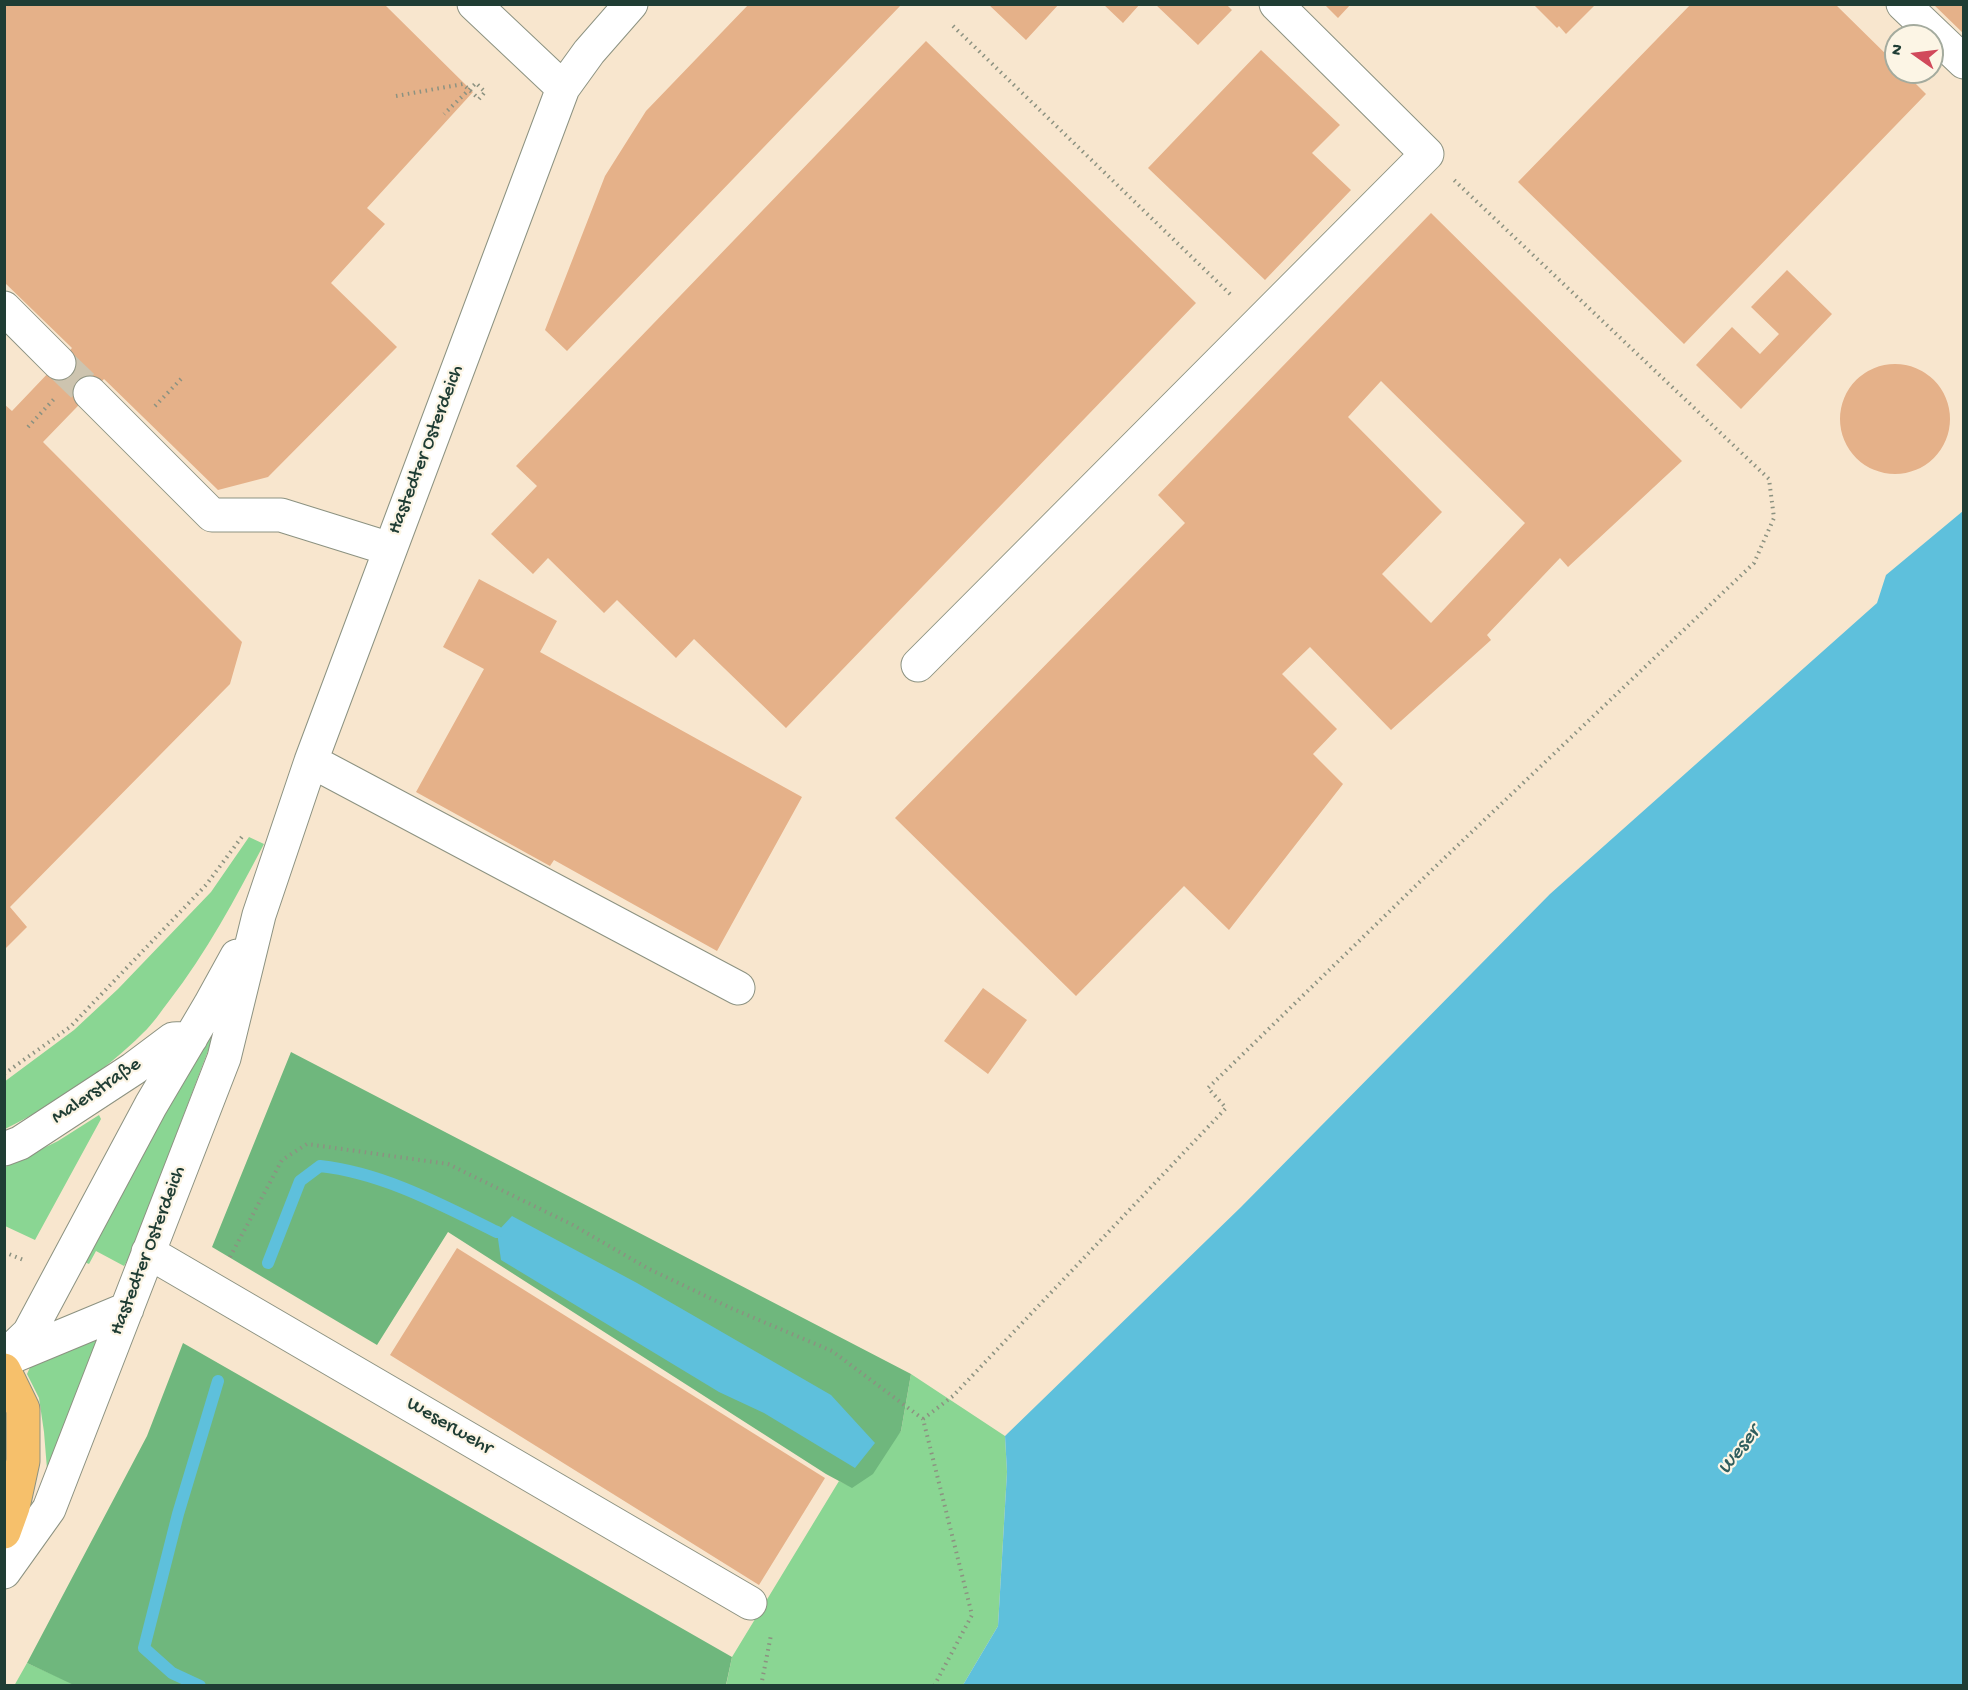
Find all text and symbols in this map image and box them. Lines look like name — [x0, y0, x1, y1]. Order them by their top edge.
north arrow — [1884, 24, 1944, 84]
text: N — [1888, 43, 1908, 57]
street label: Hastedter Osterdeich — [384, 362, 470, 538]
street label: Malerstraße — [48, 1053, 146, 1131]
street label: Hastedter Osterdeich — [106, 1163, 192, 1339]
street label: Weserwehr — [402, 1393, 496, 1461]
water label: Weser — [1713, 1422, 1767, 1480]

